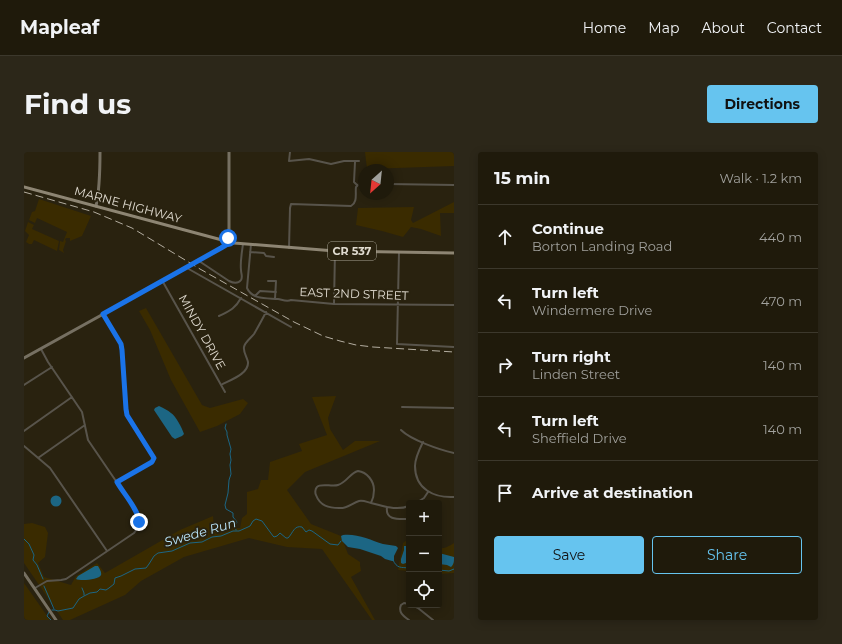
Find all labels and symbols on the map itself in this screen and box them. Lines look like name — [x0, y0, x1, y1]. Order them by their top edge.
north arrow — [358, 164, 394, 200]
street label: MARNE HIGHWAY — [73, 183, 184, 226]
route start — [219, 229, 237, 247]
road number: CR 537 — [328, 242, 376, 260]
street label: EAST 2ND STREET — [299, 284, 409, 303]
street label: MINDY DRIVE — [176, 292, 229, 372]
route end — [130, 513, 148, 531]
water label: Swede Run — [162, 514, 238, 550]

